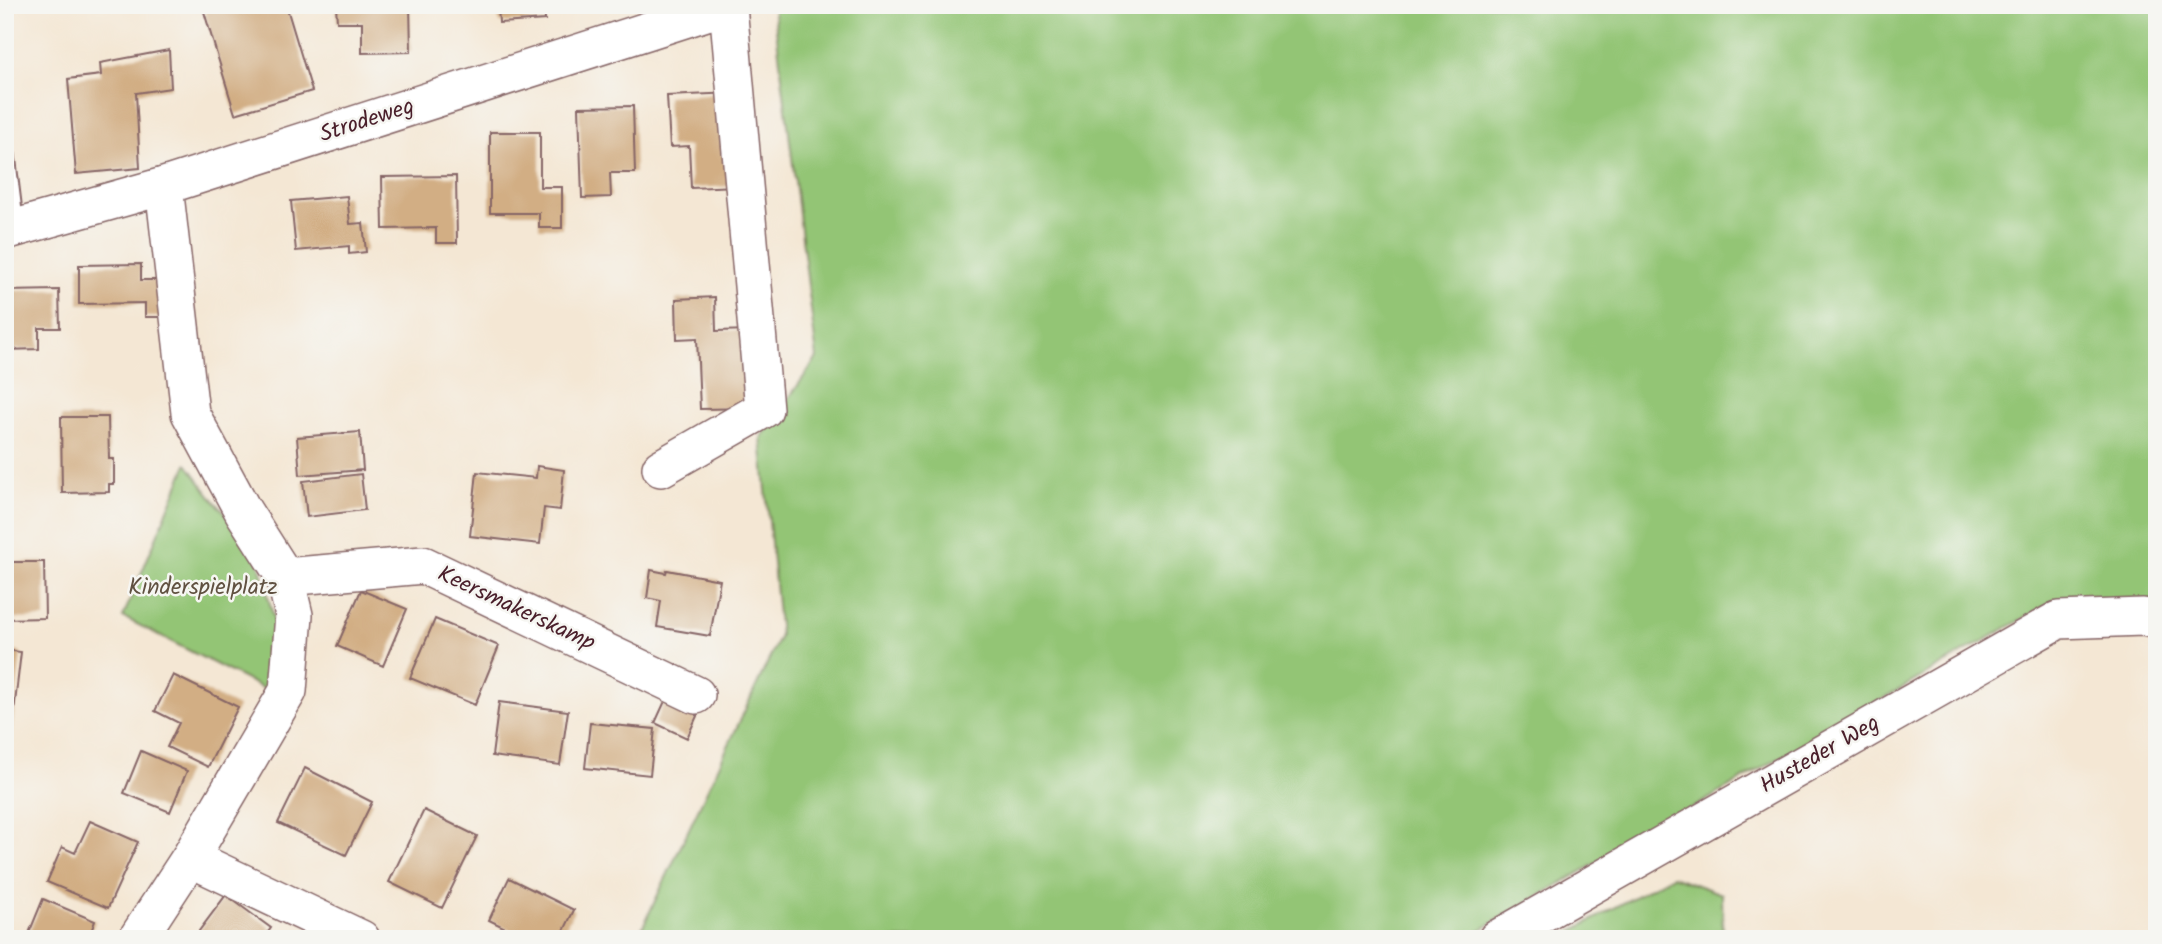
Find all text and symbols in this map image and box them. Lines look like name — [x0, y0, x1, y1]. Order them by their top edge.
street label: Strodeweg — [315, 89, 419, 153]
street label: Keersmakerskamp — [431, 557, 601, 661]
park label: Kinderspielplatz — [128, 570, 278, 606]
street label: Husteder Weg — [1753, 706, 1887, 804]

